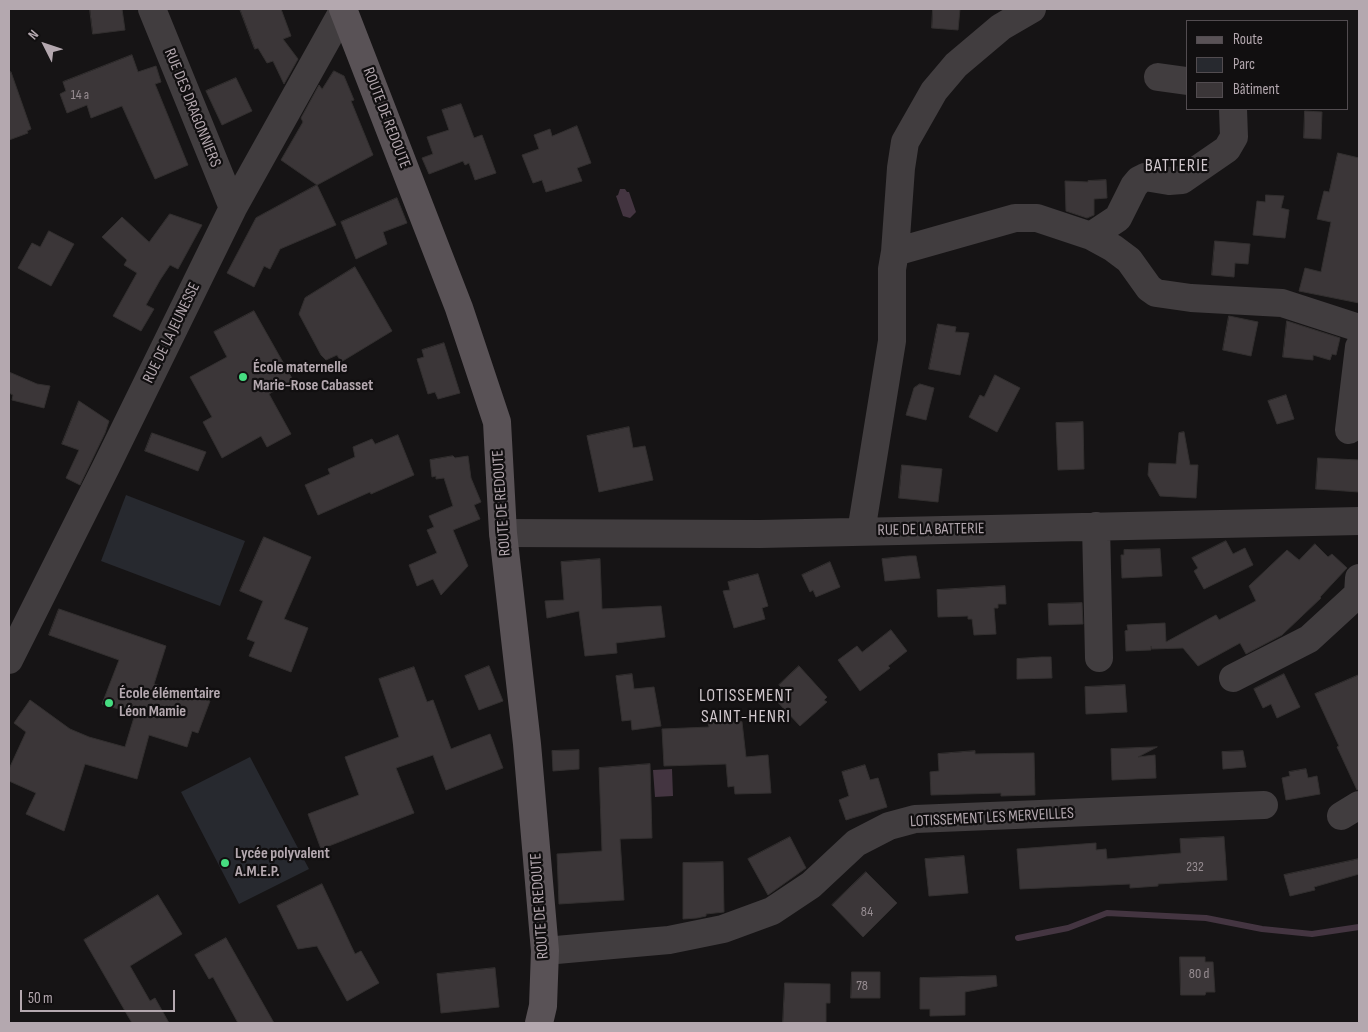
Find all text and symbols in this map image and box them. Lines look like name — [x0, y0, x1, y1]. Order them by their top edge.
north arrow — [20, 20, 70, 70]
legend — [1186, 20, 1348, 110]
text: N — [24, 26, 42, 43]
text: Route — [1233, 30, 1263, 49]
street label: RUE DES DRAGONNIERS — [159, 46, 225, 170]
text: Parc — [1233, 55, 1255, 74]
street label: ROUTE DE REDOUTE — [358, 65, 414, 171]
text: Bâtiment — [1233, 80, 1280, 99]
house number: 14 a — [71, 87, 89, 103]
district label: BATTERIE — [1144, 155, 1210, 177]
street label: RUE DE LA JEUNESSE — [139, 280, 205, 386]
place label: École maternelle Marie-Rose Cabasset — [253, 358, 373, 396]
marker: École maternelle Marie-Rose Cabasset — [237, 371, 249, 383]
street label: ROUTE DE REDOUTE — [489, 449, 515, 557]
street label: RUE DE LA BATTERIE — [877, 519, 985, 541]
place label: École élémentaire Léon Mamie — [119, 684, 220, 722]
district label: LOTISSEMENT SAINT-HENRI — [698, 685, 794, 728]
marker: École élémentaire Léon Mamie — [103, 697, 115, 709]
street label: LOTISSEMENT LES MERVEILLES — [910, 804, 1074, 832]
place label: Lycée polyvalent A.M.E.P. — [235, 844, 330, 882]
street label: ROUTE DE REDOUTE — [527, 852, 553, 960]
marker: Lycée polyvalent A.M.E.P. — [219, 857, 231, 869]
house number: 232 — [1186, 859, 1204, 875]
house number: 84 — [861, 904, 873, 920]
house number: 80 d — [1189, 966, 1209, 982]
house number: 78 — [856, 978, 868, 994]
scale bar — [22, 980, 178, 1012]
text: 50 m — [28, 989, 53, 1008]

